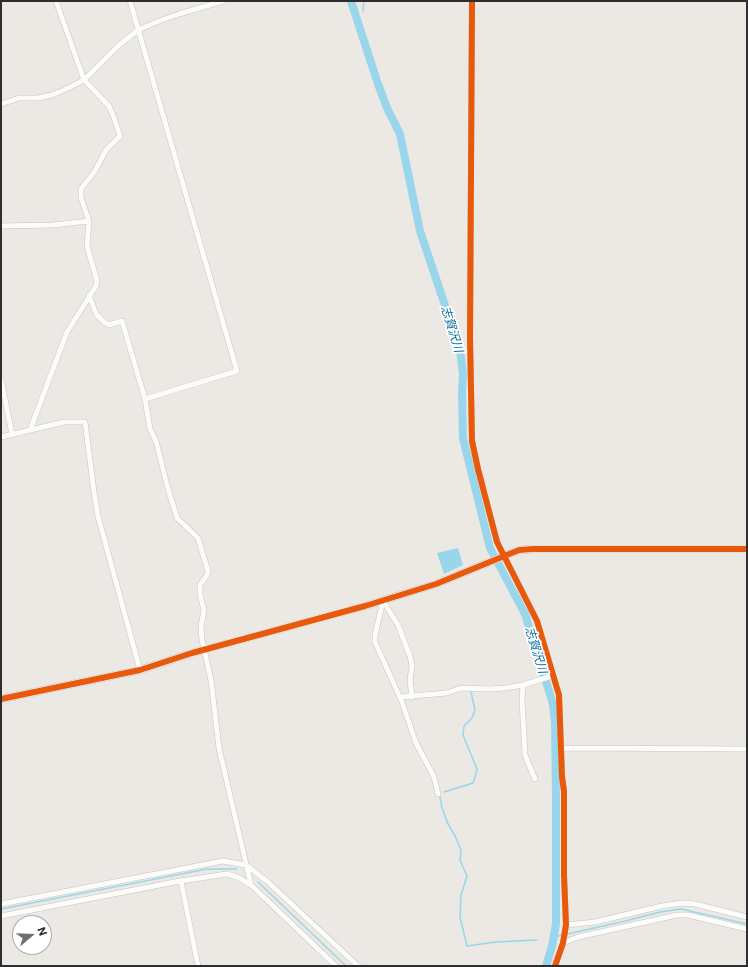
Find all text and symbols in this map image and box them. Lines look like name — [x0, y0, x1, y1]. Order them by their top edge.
water label: 志賀沢川 — [438, 304, 466, 354]
water label: 志賀沢川 — [522, 625, 550, 675]
north arrow — [12, 915, 52, 955]
text: N — [35, 925, 50, 937]

